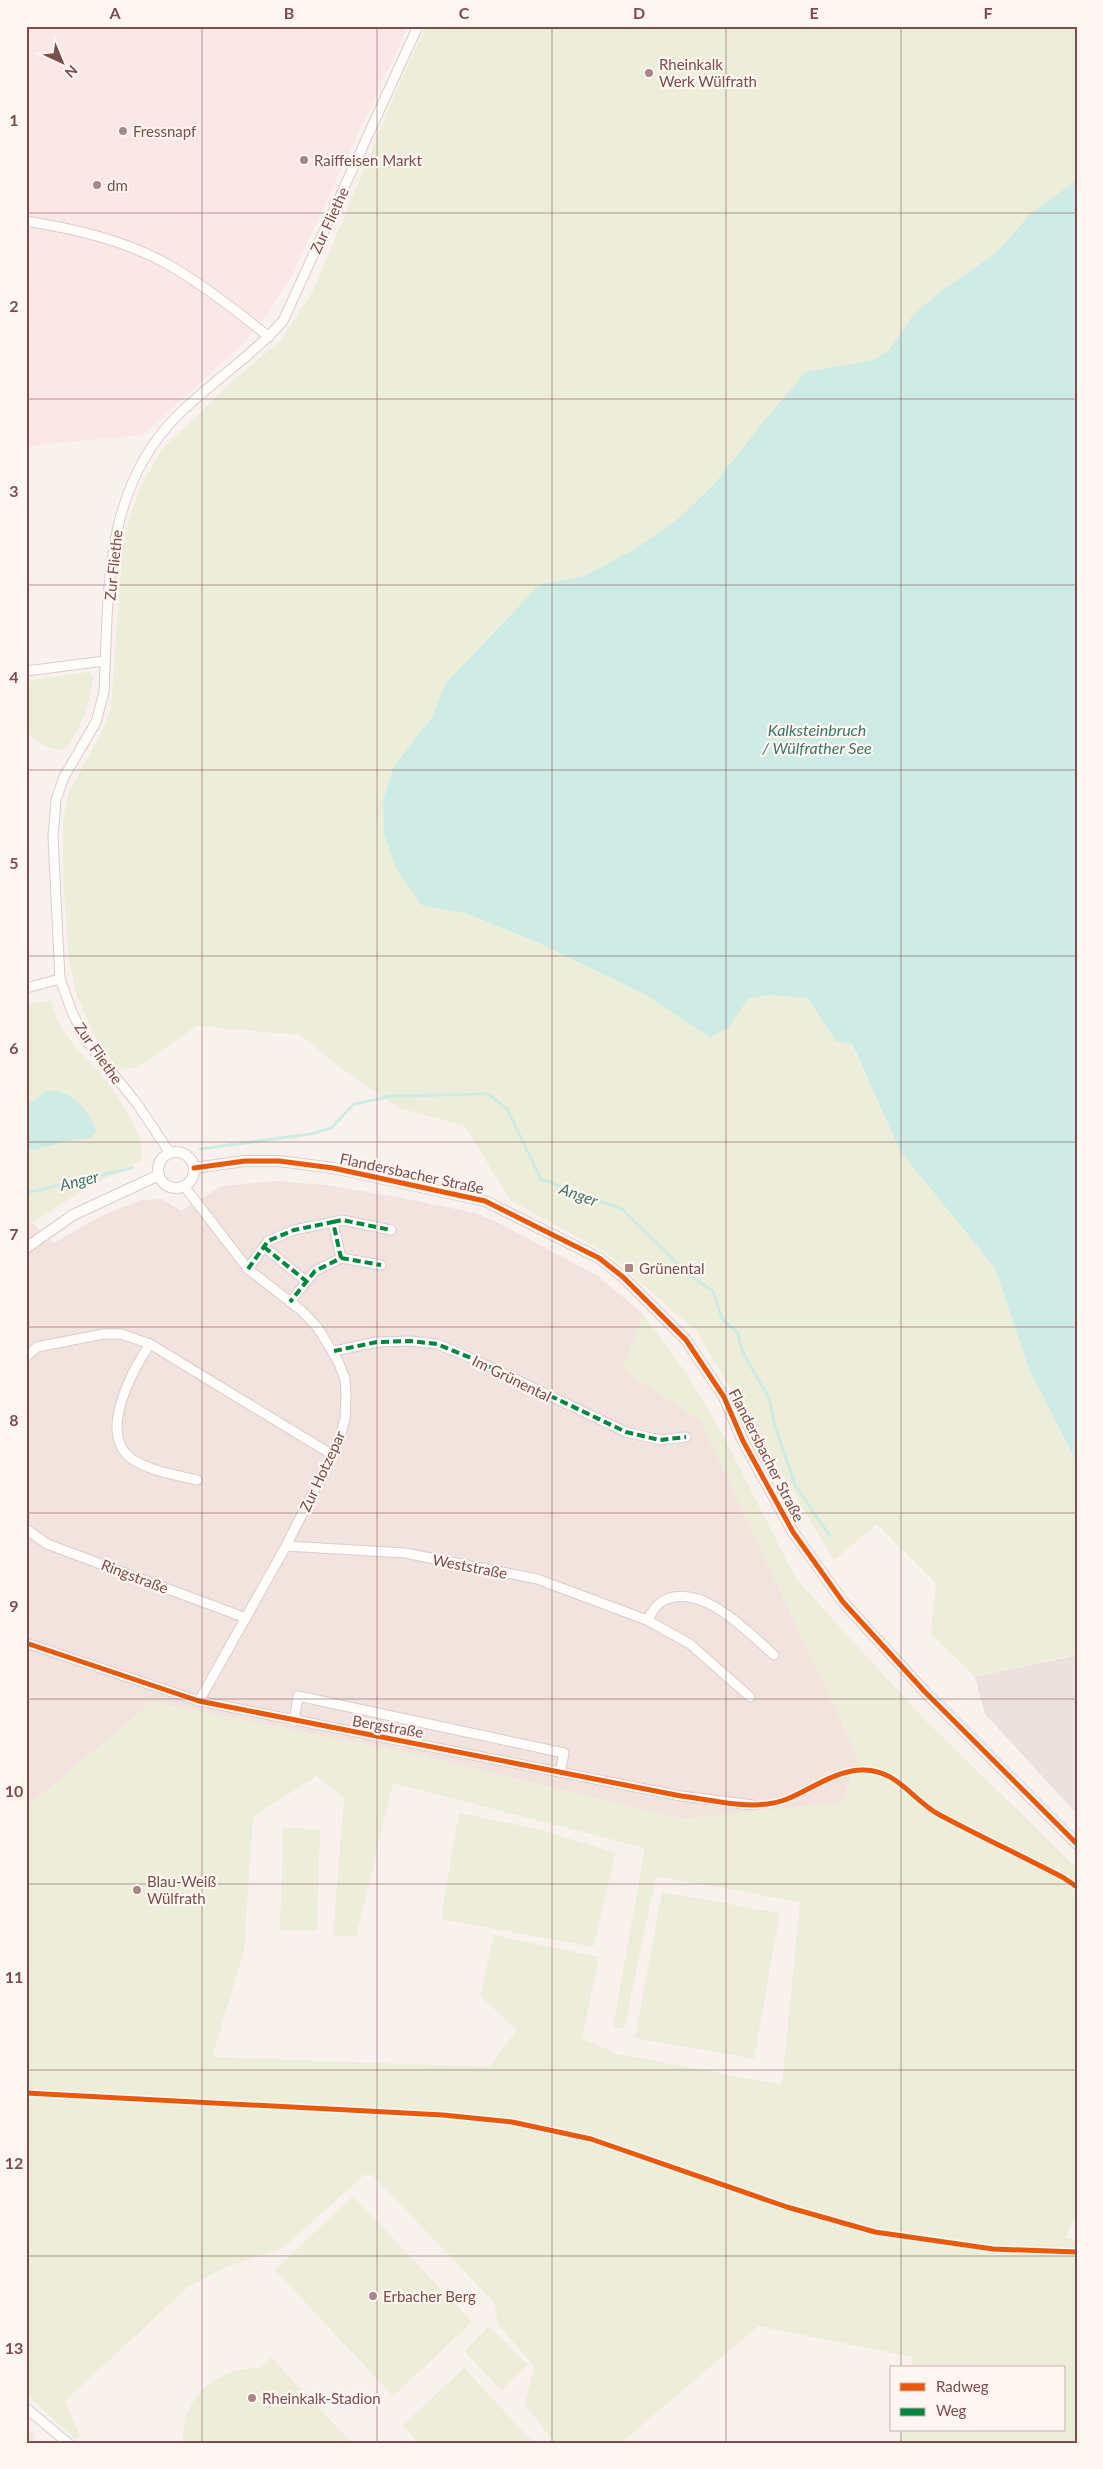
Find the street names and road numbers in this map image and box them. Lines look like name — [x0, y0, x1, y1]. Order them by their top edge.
street label: Zur Fliethe — [306, 184, 352, 256]
street label: Zur Fliethe — [100, 529, 126, 601]
street label: Zur Fliethe — [71, 1019, 127, 1087]
street label: Flandersbacher Straße — [338, 1149, 486, 1197]
street label: Im Grünental — [469, 1351, 555, 1405]
street label: Flandersbacher Straße — [726, 1386, 808, 1525]
street label: Zur Hotzepar — [295, 1427, 349, 1514]
street label: Weststraße — [431, 1550, 509, 1582]
street label: Ringstraße — [99, 1555, 171, 1597]
street label: Bergstraße — [351, 1711, 425, 1741]

